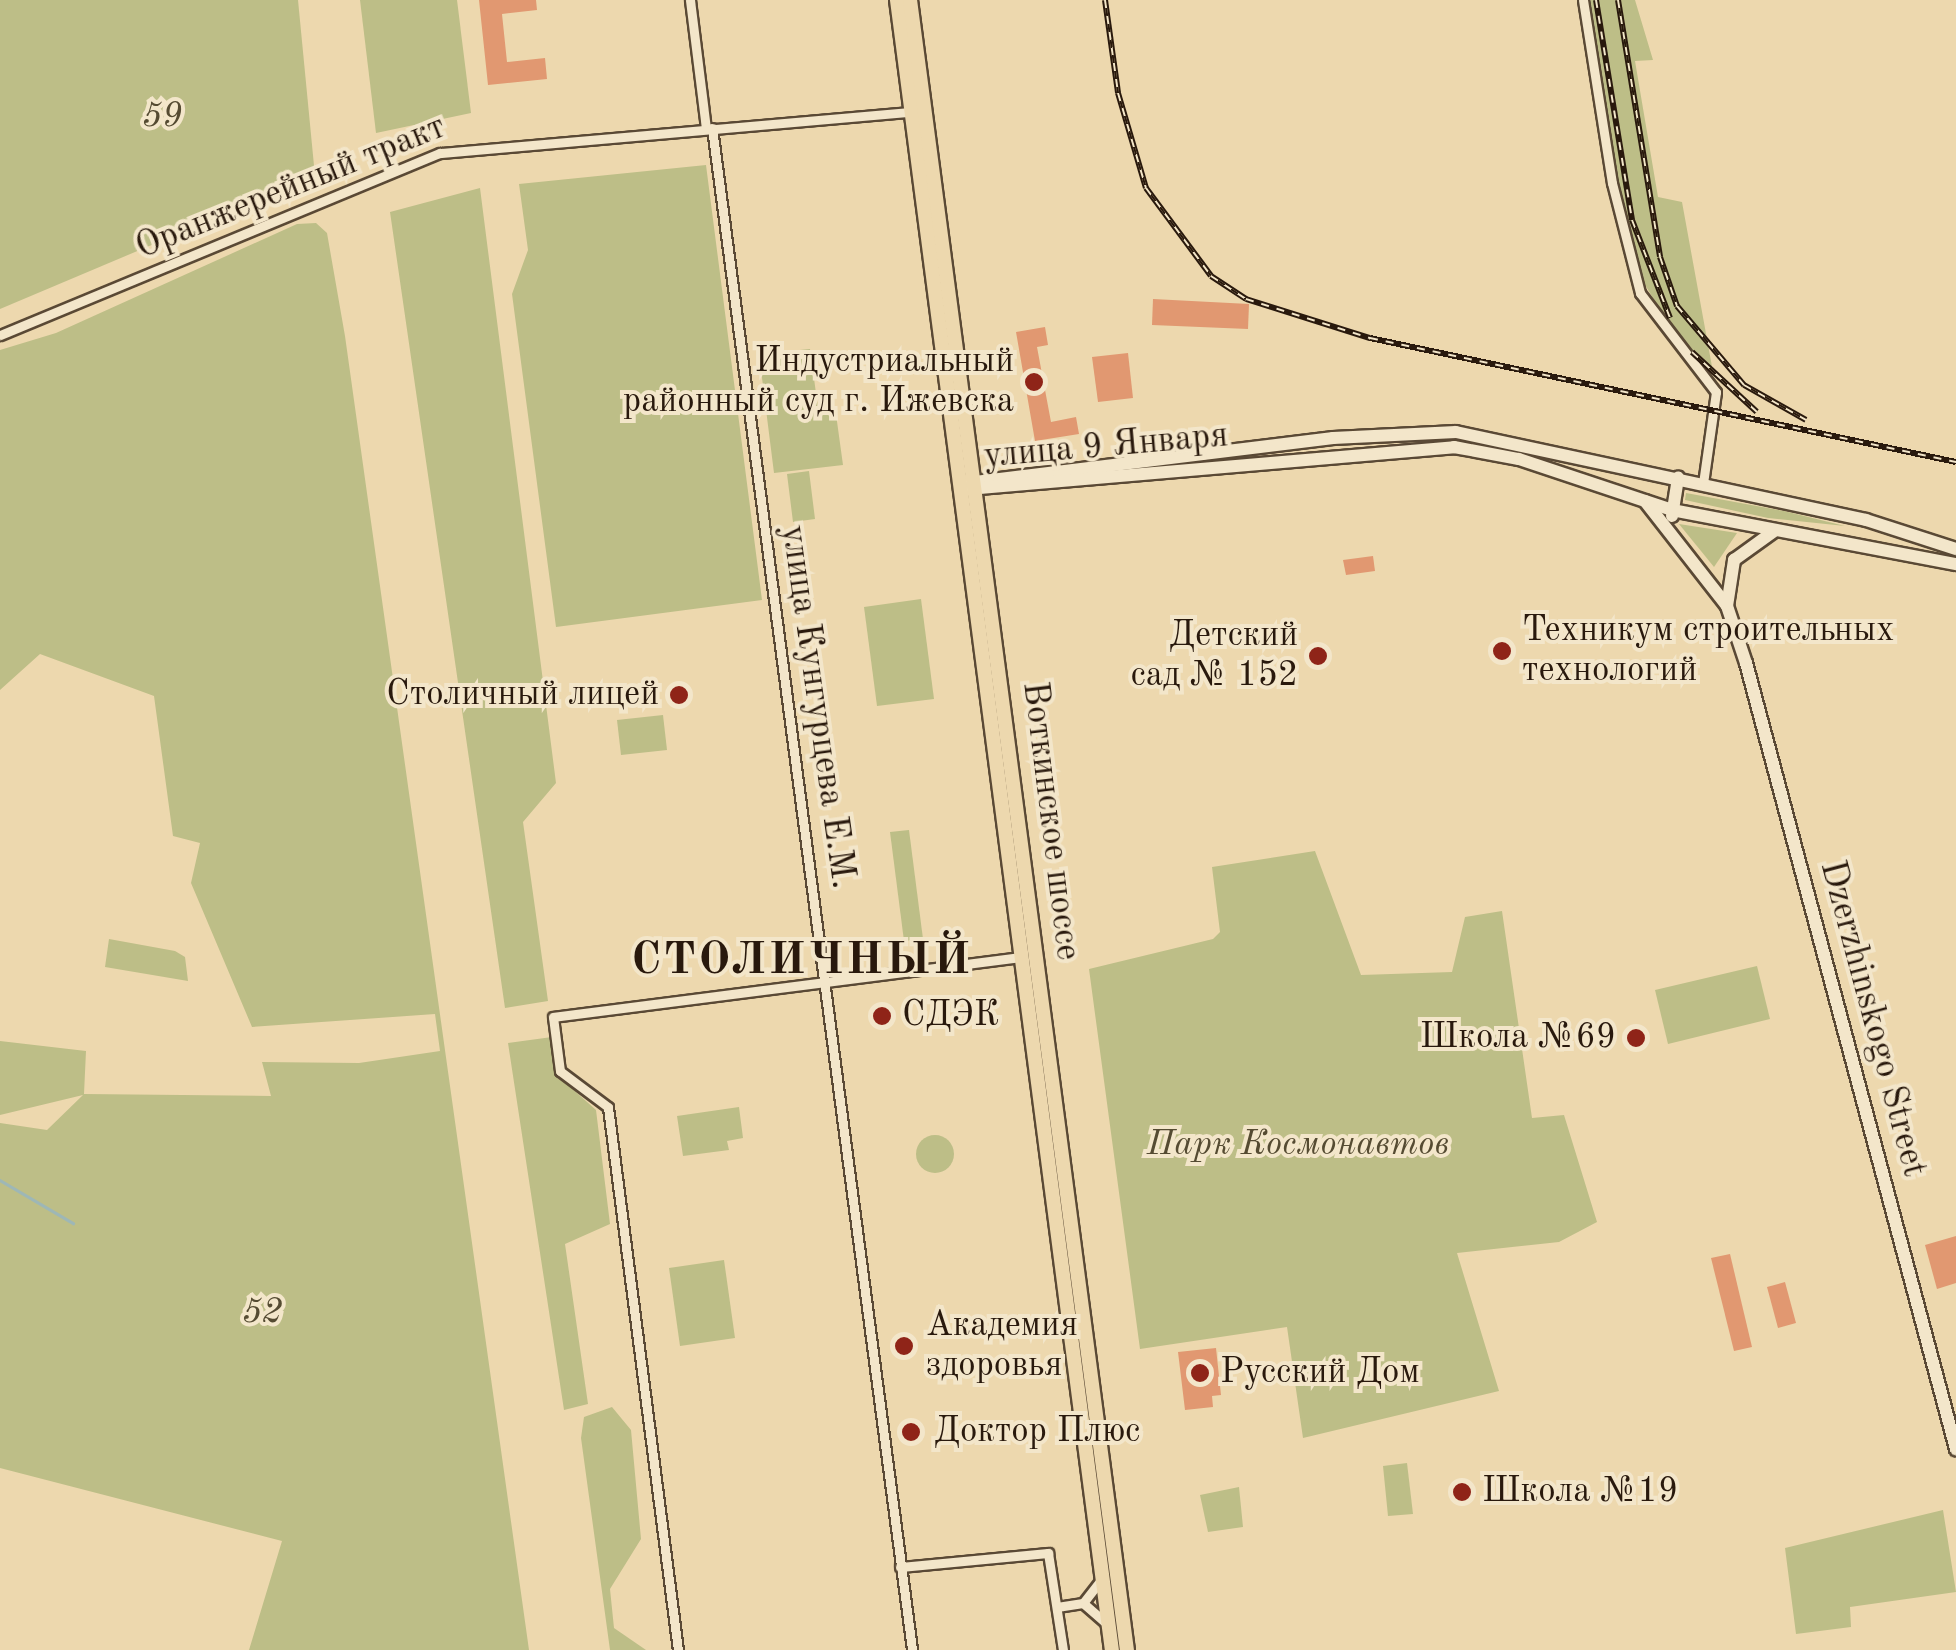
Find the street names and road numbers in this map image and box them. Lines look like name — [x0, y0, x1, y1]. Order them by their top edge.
street label: Оранжерейный тракт — [130, 107, 452, 269]
street label: улица 9 Января — [982, 415, 1230, 479]
street label: улица Кунгурцева Е.М. — [771, 522, 863, 892]
street label: Воткинское шоссе — [1012, 679, 1088, 963]
street label: Dzerzhinskogo Street — [1810, 856, 1934, 1182]

